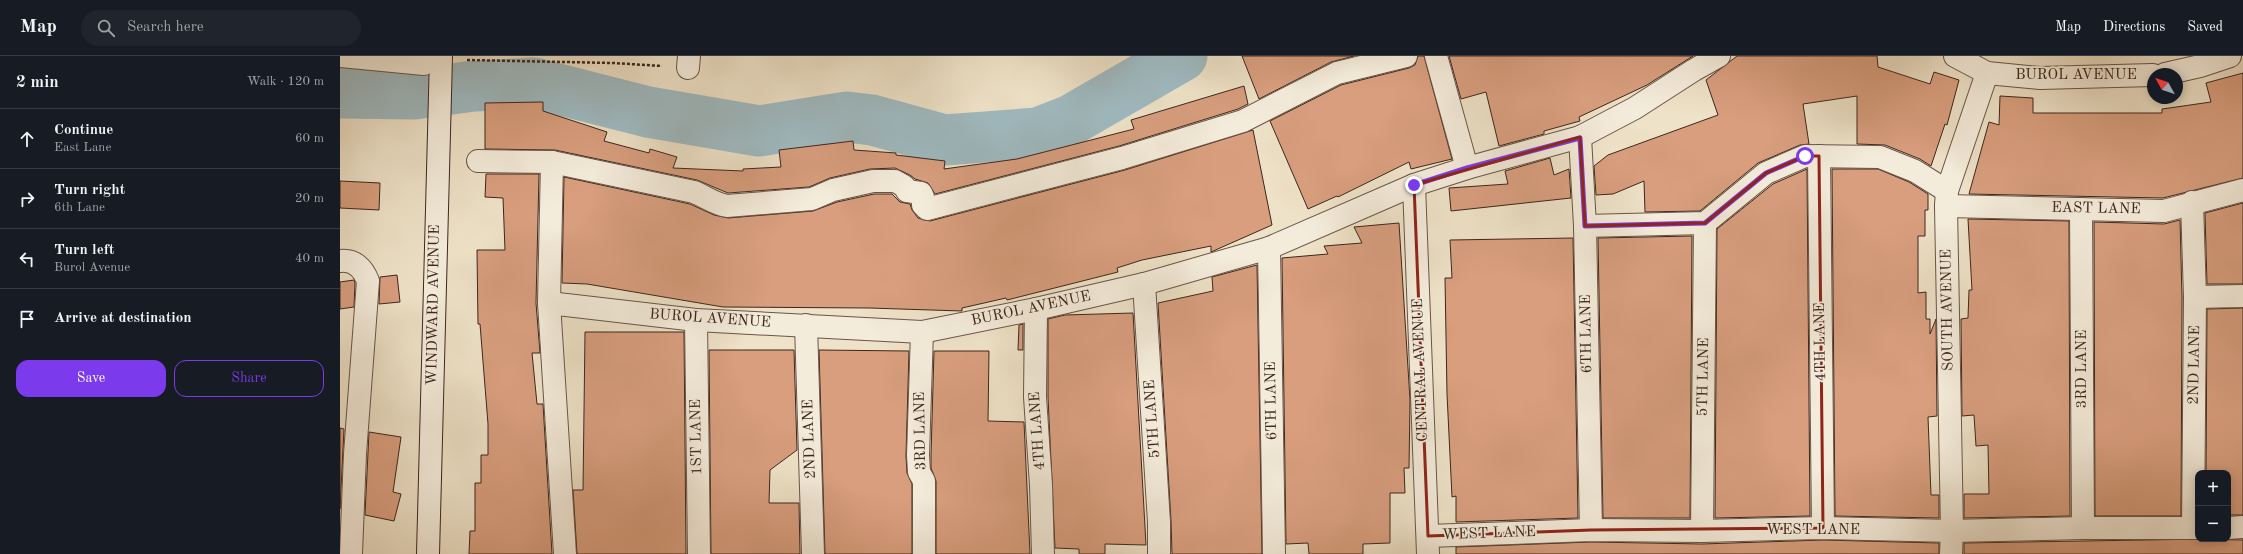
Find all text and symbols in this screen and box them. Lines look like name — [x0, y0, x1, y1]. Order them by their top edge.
search box — [81, 10, 361, 46]
icon: search — [95, 17, 117, 39]
text: Map — [20, 18, 57, 37]
text: Search here — [127, 20, 204, 35]
text: Map — [2055, 20, 2081, 34]
text: Directions — [2103, 20, 2165, 34]
text: Saved — [2187, 20, 2223, 34]
street label: BUROL AVENUE — [2015, 68, 2137, 83]
north arrow — [2147, 68, 2183, 104]
text: 2 min — [16, 74, 59, 91]
text: Walk · 120 m — [247, 75, 324, 88]
text: Continue — [54, 123, 113, 138]
icon: ahead — [16, 128, 38, 150]
text: 60 m — [295, 132, 324, 145]
text: East Lane — [54, 141, 111, 154]
route start — [1796, 147, 1814, 165]
route end — [1405, 176, 1423, 194]
text: Turn right — [54, 183, 125, 198]
icon: right — [16, 188, 38, 210]
text: 20 m — [295, 192, 324, 205]
text: 6th Lane — [54, 201, 105, 214]
street label: EAST LANE — [2051, 201, 2141, 217]
street label: WINDWARD AVENUE — [425, 224, 443, 386]
text: Turn left — [54, 243, 114, 258]
icon: left — [16, 248, 38, 270]
street label: SOUTH AVENUE — [1939, 249, 1957, 371]
text: 40 m — [295, 252, 324, 265]
text: Burol Avenue — [54, 261, 130, 274]
street label: BUROL AVENUE — [970, 289, 1092, 329]
street label: 6TH LANE — [1579, 294, 1595, 374]
street label: CENTRAL AVENUE — [1411, 298, 1431, 442]
street label: 4TH LANE — [1813, 302, 1829, 382]
street label: BUROL AVENUE — [649, 307, 771, 331]
icon: arrive — [16, 308, 38, 330]
text: Arrive at destination — [54, 311, 192, 326]
street label: 2ND LANE — [2187, 325, 2203, 405]
street label: 3RD LANE — [2075, 330, 2090, 408]
street label: 5TH LANE — [1696, 337, 1712, 417]
button: Save — [16, 360, 166, 397]
button: Share — [174, 360, 324, 397]
street label: 6TH LANE — [1264, 361, 1280, 441]
street label: 5TH LANE — [1143, 379, 1163, 459]
street label: 3RD LANE — [913, 391, 929, 471]
street label: 4TH LANE — [1028, 391, 1048, 471]
street label: 1ST LANE — [689, 399, 705, 475]
street label: 2ND LANE — [801, 399, 819, 479]
map controls — [2195, 470, 2231, 542]
button: + — [2195, 470, 2231, 506]
button: − — [2195, 506, 2231, 542]
street label: WEST LANE — [1766, 523, 1860, 538]
street label: WEST LANE — [1442, 525, 1536, 543]

